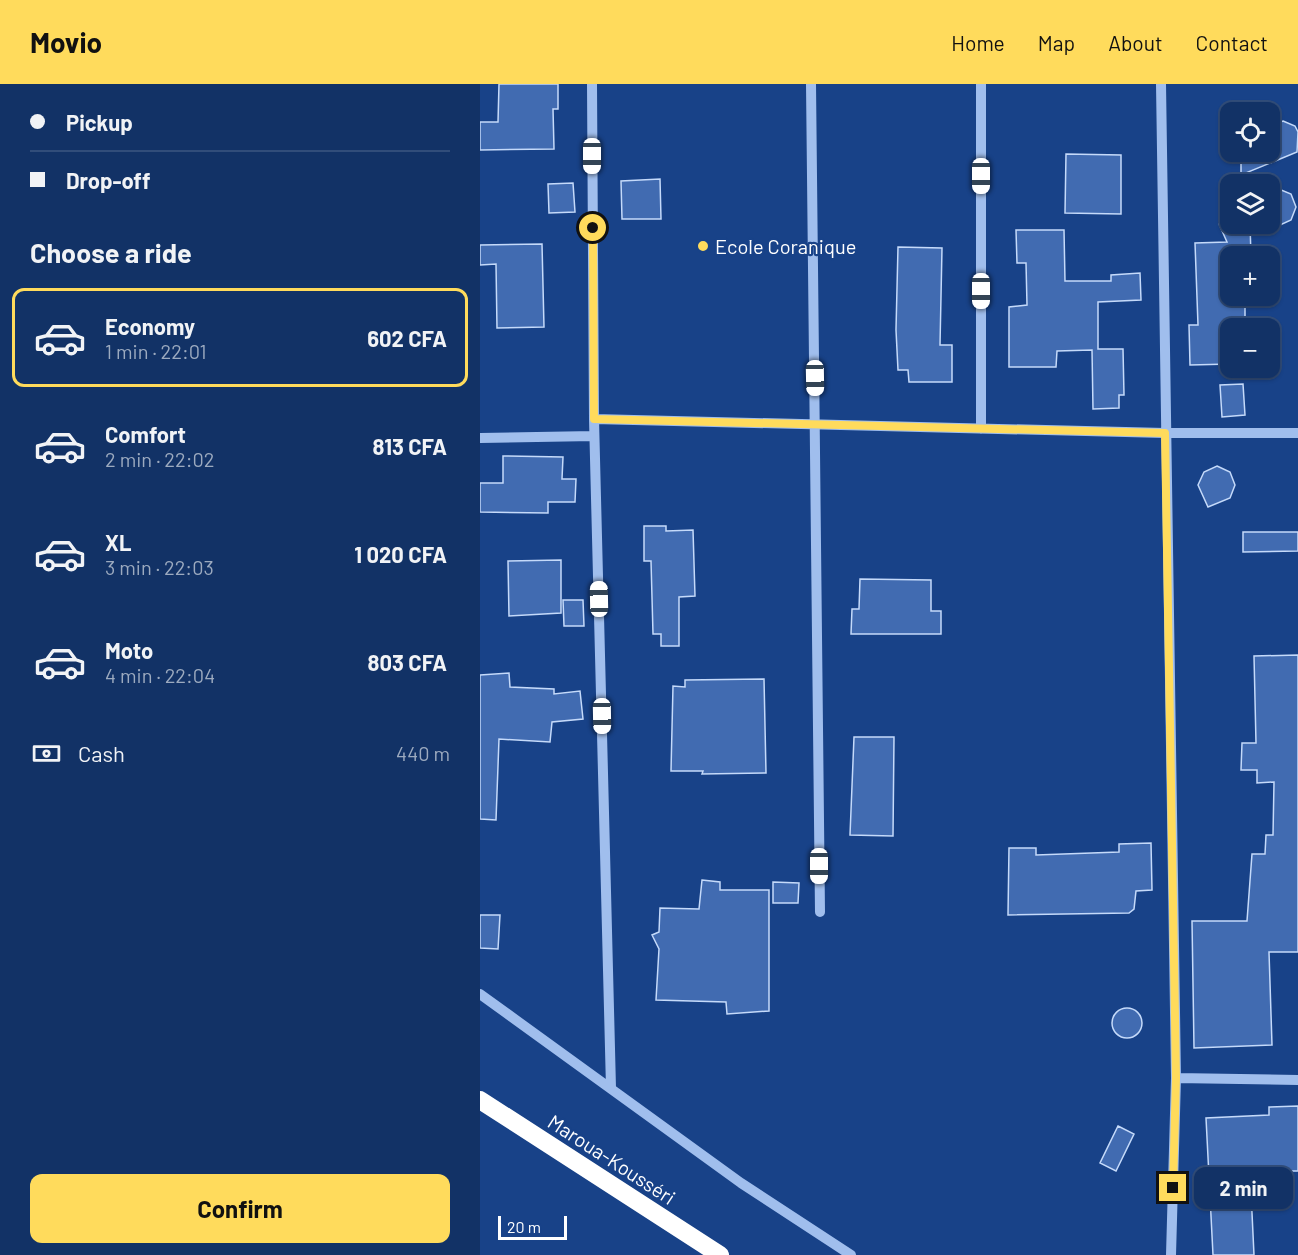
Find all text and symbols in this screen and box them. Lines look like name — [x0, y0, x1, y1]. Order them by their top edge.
text: Movio — [30, 25, 102, 59]
text: Home — [951, 30, 1005, 55]
text: Map — [1038, 30, 1075, 55]
text: About — [1108, 30, 1163, 55]
text: Contact — [1196, 30, 1268, 55]
map controls — [1220, 102, 1280, 378]
button: locate — [1220, 102, 1280, 162]
text: Pickup — [66, 109, 133, 135]
car — [583, 138, 601, 174]
car — [972, 158, 990, 194]
text: Drop-off — [66, 167, 150, 193]
button: layers — [1220, 174, 1280, 234]
route start — [579, 214, 606, 241]
place label: Ecole Coranique — [715, 234, 856, 258]
text: Choose a ride — [30, 236, 192, 268]
marker: Ecole Coranique — [696, 239, 710, 253]
button: + — [1220, 246, 1280, 306]
car — [972, 273, 990, 309]
icon: car — [33, 311, 87, 365]
text: Economy — [105, 313, 195, 339]
button: − — [1220, 318, 1280, 378]
text: 602 CFA — [367, 325, 447, 351]
text: 1 min · 22:01 — [105, 339, 207, 363]
car — [806, 360, 824, 396]
icon: car — [33, 419, 87, 473]
text: Comfort — [105, 421, 186, 447]
text: 813 CFA — [373, 433, 447, 459]
text: 2 min · 22:02 — [105, 447, 215, 471]
icon: car — [33, 527, 87, 581]
text: XL — [105, 529, 131, 555]
text: 1 020 CFA — [354, 541, 447, 567]
text: 3 min · 22:03 — [105, 555, 214, 579]
car — [590, 581, 608, 617]
icon: car — [33, 635, 87, 689]
text: Moto — [105, 637, 153, 663]
text: 803 CFA — [368, 649, 447, 675]
text: 4 min · 22:04 — [105, 663, 215, 687]
car — [593, 698, 611, 734]
icon: cash — [30, 737, 63, 770]
text: Cash — [78, 740, 125, 766]
text: 440 m — [396, 741, 450, 765]
car — [810, 848, 828, 884]
street label: Maroua-Kousséri — [544, 1109, 680, 1209]
callout: 2 min — [1194, 1167, 1293, 1209]
button: Confirm — [30, 1174, 450, 1243]
route end — [1159, 1174, 1186, 1201]
text: 2 min — [1220, 1176, 1267, 1200]
scale bar — [498, 1213, 567, 1240]
text: 20 m — [507, 1217, 541, 1236]

